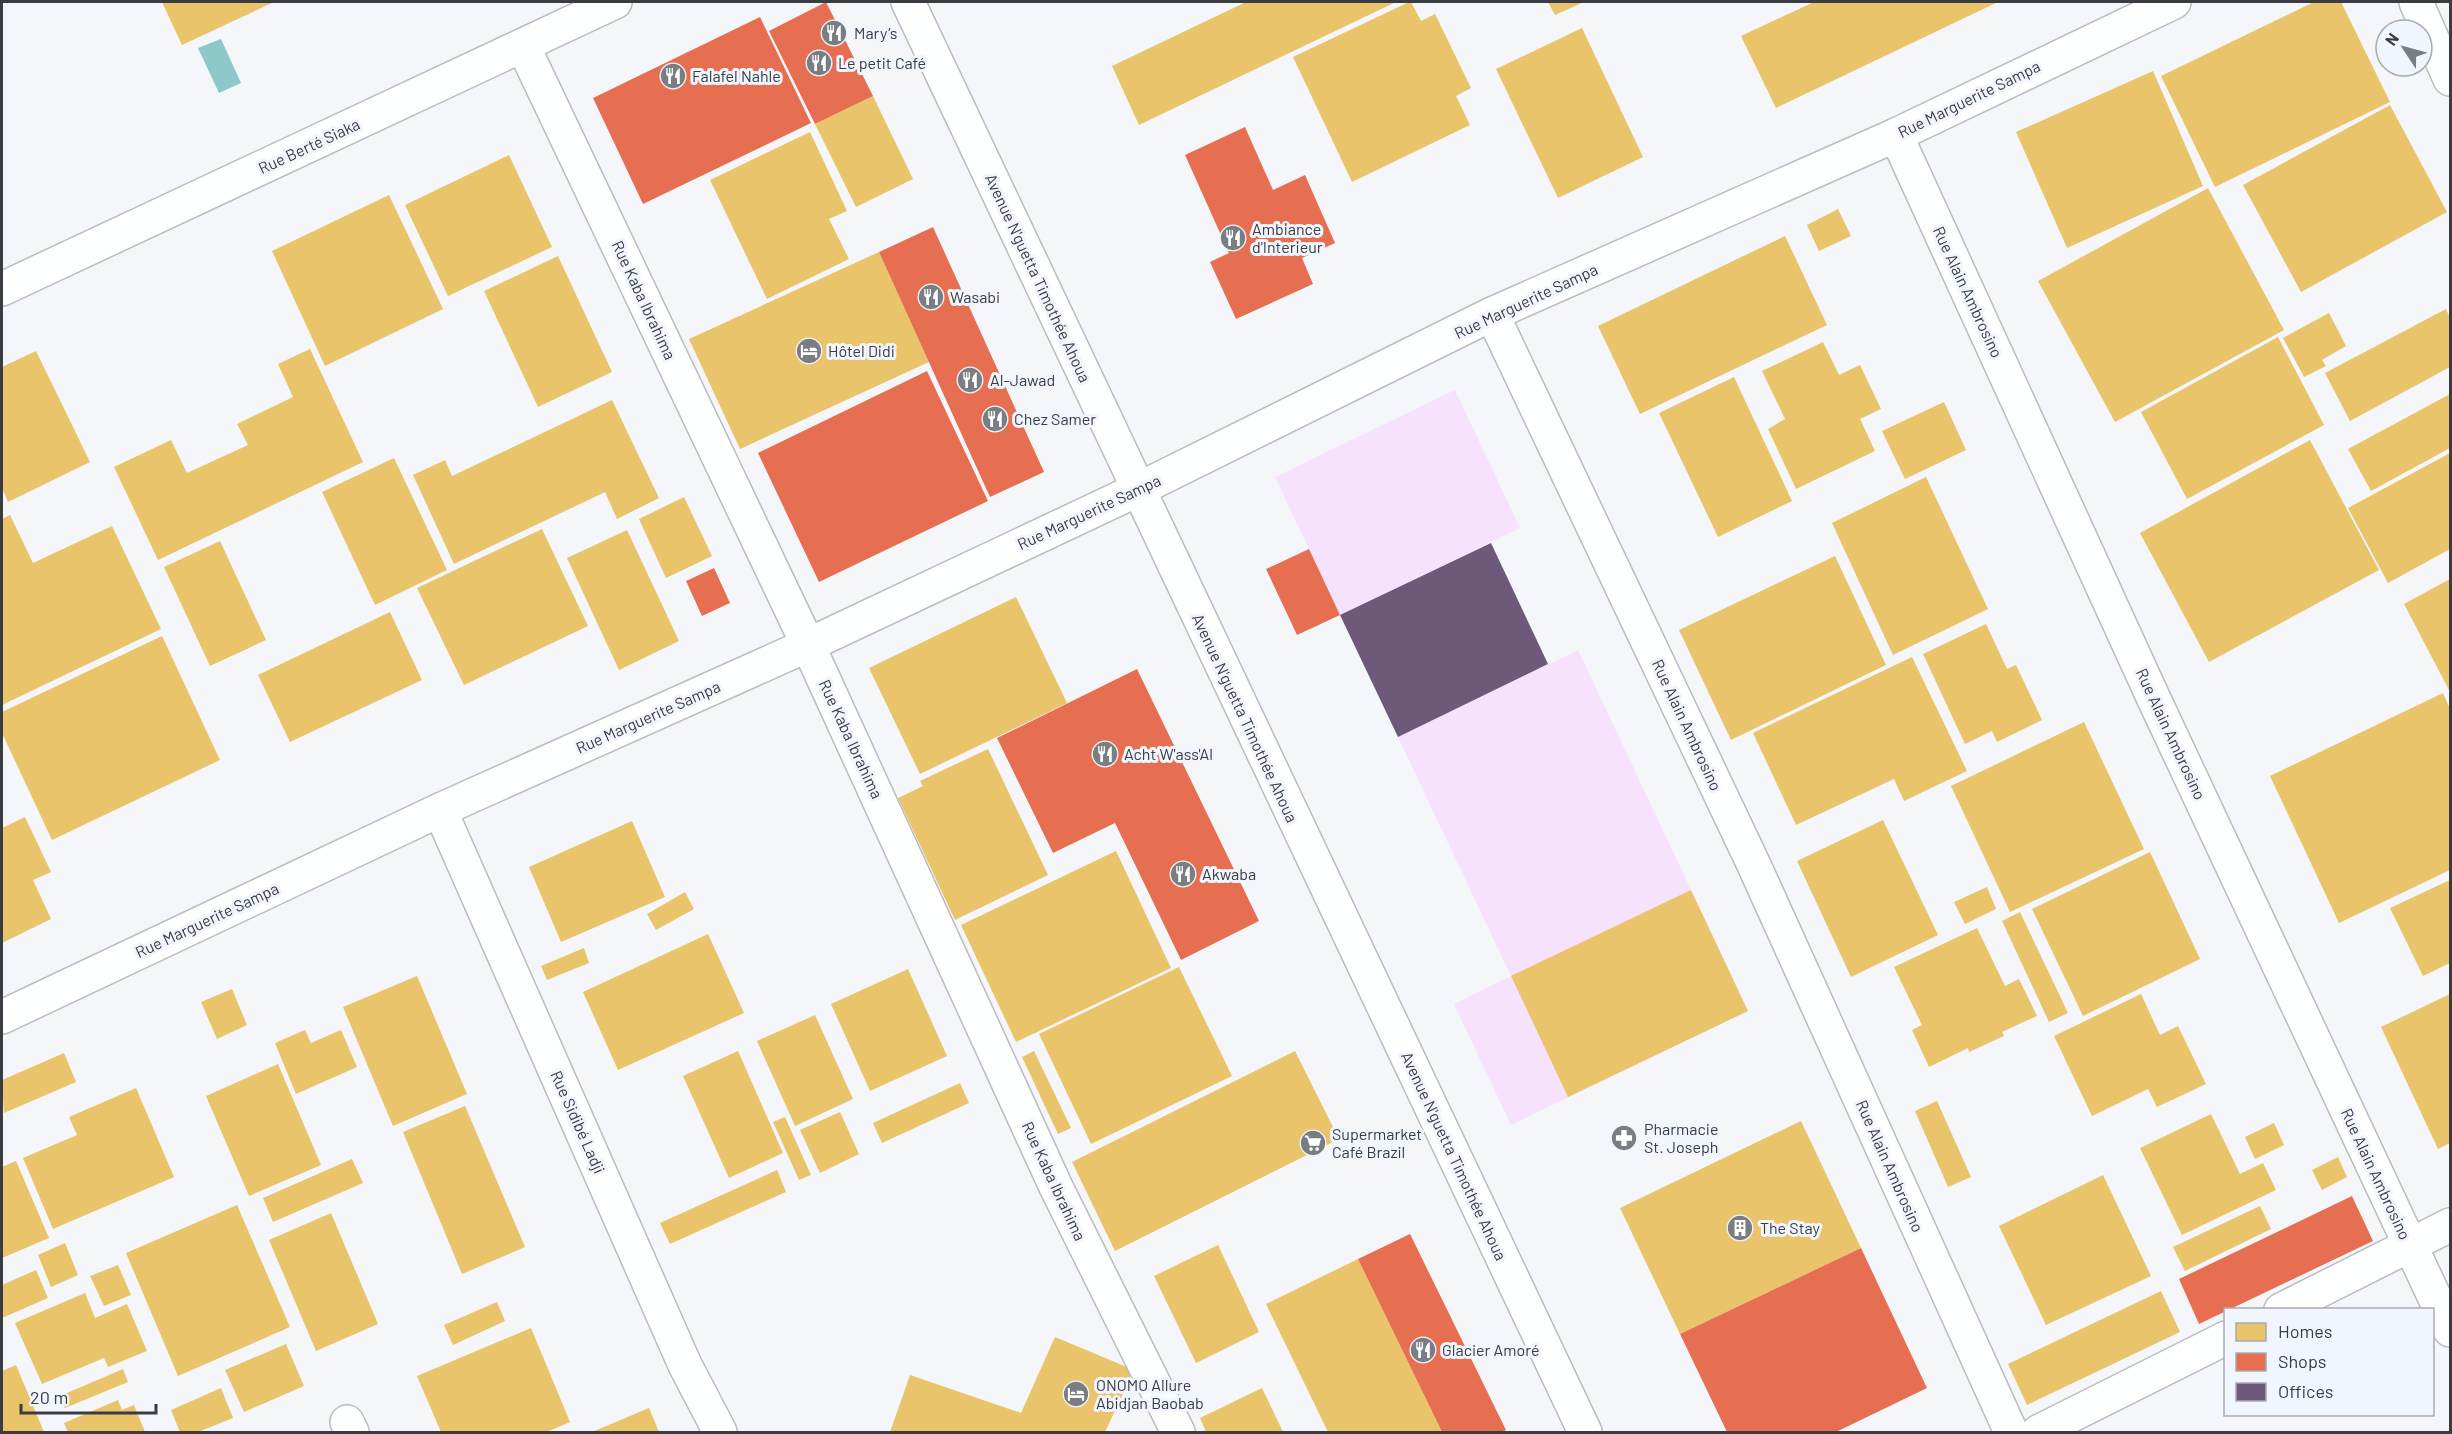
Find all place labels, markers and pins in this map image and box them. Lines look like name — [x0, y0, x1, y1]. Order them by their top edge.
restaurant icon: Mary’s — [819, 18, 849, 48]
place label: Mary’s — [854, 23, 897, 42]
restaurant icon: Le petit Café — [804, 48, 834, 78]
place label: Le petit Café — [838, 53, 926, 72]
restaurant icon: Falafel Nahle — [658, 61, 688, 91]
place label: Falafel Nahle — [692, 66, 781, 85]
place label: Ambiance d'Interieur — [1252, 219, 1323, 256]
restaurant icon: Ambiance d'Interieur — [1218, 223, 1248, 253]
restaurant icon: Wasabi — [916, 282, 946, 312]
place label: Wasabi — [950, 287, 1000, 306]
hotel icon: Hôtel Didi — [794, 336, 824, 366]
place label: Hôtel Didi — [828, 341, 895, 360]
restaurant icon: Al-Jawad — [955, 365, 985, 395]
place label: Al-Jawad — [990, 370, 1055, 389]
restaurant icon: Chez Samer — [980, 404, 1010, 434]
place label: Chez Samer — [1014, 409, 1096, 428]
restaurant icon: Acht W'ass'Al — [1090, 739, 1120, 769]
place label: Acht W'ass'Al — [1124, 744, 1213, 763]
restaurant icon: Akwaba — [1168, 859, 1198, 889]
place label: Akwaba — [1202, 864, 1256, 883]
place label: Pharmacie St. Joseph — [1644, 1119, 1718, 1156]
pharmacy icon: Pharmacie St. Joseph — [1609, 1123, 1639, 1153]
place label: Supermarket Café Brazil — [1332, 1124, 1422, 1161]
supermarket icon: Supermarket Café Brazil — [1298, 1128, 1328, 1158]
building icon: The Stay — [1725, 1213, 1755, 1243]
place label: The Stay — [1760, 1218, 1821, 1237]
restaurant icon: Glacier Amoré — [1408, 1335, 1438, 1365]
place label: Glacier Amoré — [1442, 1340, 1539, 1359]
place label: ONOMO Allure Abidjan Baobab — [1096, 1375, 1204, 1412]
hotel icon: ONOMO Allure Abidjan Baobab — [1061, 1379, 1091, 1409]

